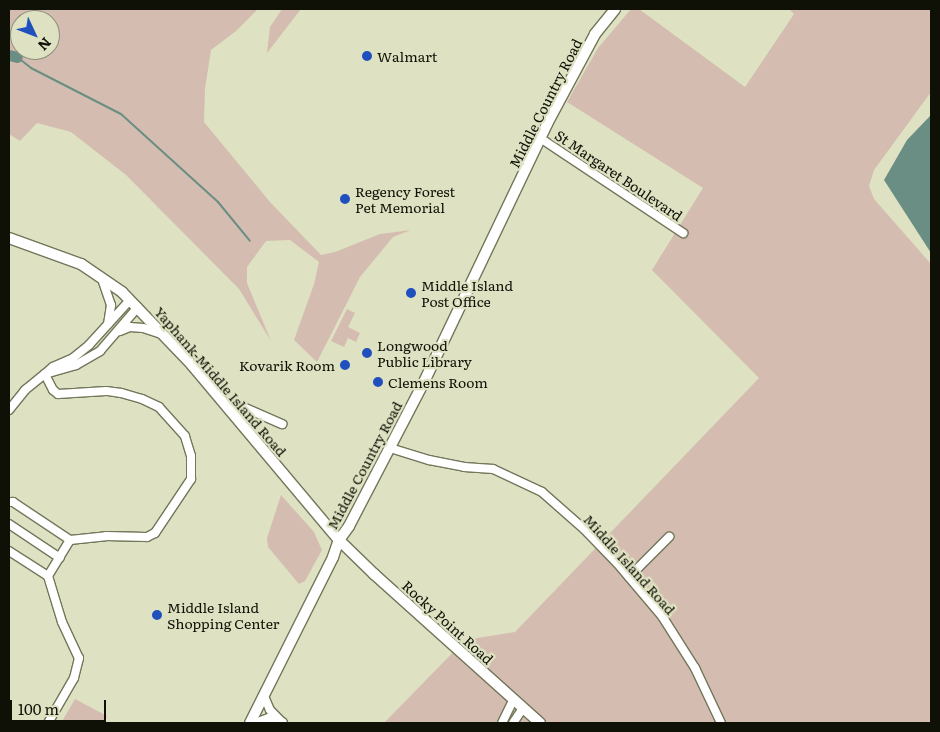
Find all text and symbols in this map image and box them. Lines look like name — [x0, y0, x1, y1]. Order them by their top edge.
north arrow — [10, 10, 60, 60]
text: N — [34, 33, 57, 56]
street label: Middle Country Road — [505, 36, 585, 170]
place label: Walmart — [377, 48, 438, 64]
marker: Walmart — [361, 50, 373, 62]
street label: St Margaret Boulevard — [552, 126, 686, 224]
place label: Regency Forest Pet Memorial — [355, 183, 455, 216]
marker: Regency Forest Pet Memorial — [339, 193, 351, 205]
place label: Middle Island Post Office — [421, 277, 513, 310]
marker: Middle Island Post Office — [405, 287, 417, 299]
street label: Yaphank-Middle Island Road — [152, 303, 290, 459]
place label: Longwood Public Library — [377, 337, 472, 370]
marker: Longwood Public Library — [361, 347, 373, 359]
place label: Kovarik Room — [239, 357, 335, 373]
marker: Kovarik Room — [339, 359, 351, 371]
place label: Clemens Room — [388, 374, 488, 390]
marker: Clemens Room — [372, 376, 384, 388]
street label: Middle Country Road — [323, 398, 405, 532]
street label: Middle Island Road — [581, 511, 679, 617]
street label: Rocky Point Road — [399, 577, 497, 667]
place label: Middle Island Shopping Center — [167, 599, 279, 632]
marker: Middle Island Shopping Center — [151, 609, 163, 621]
scale bar — [12, 690, 109, 722]
text: 100 m — [18, 697, 59, 720]

